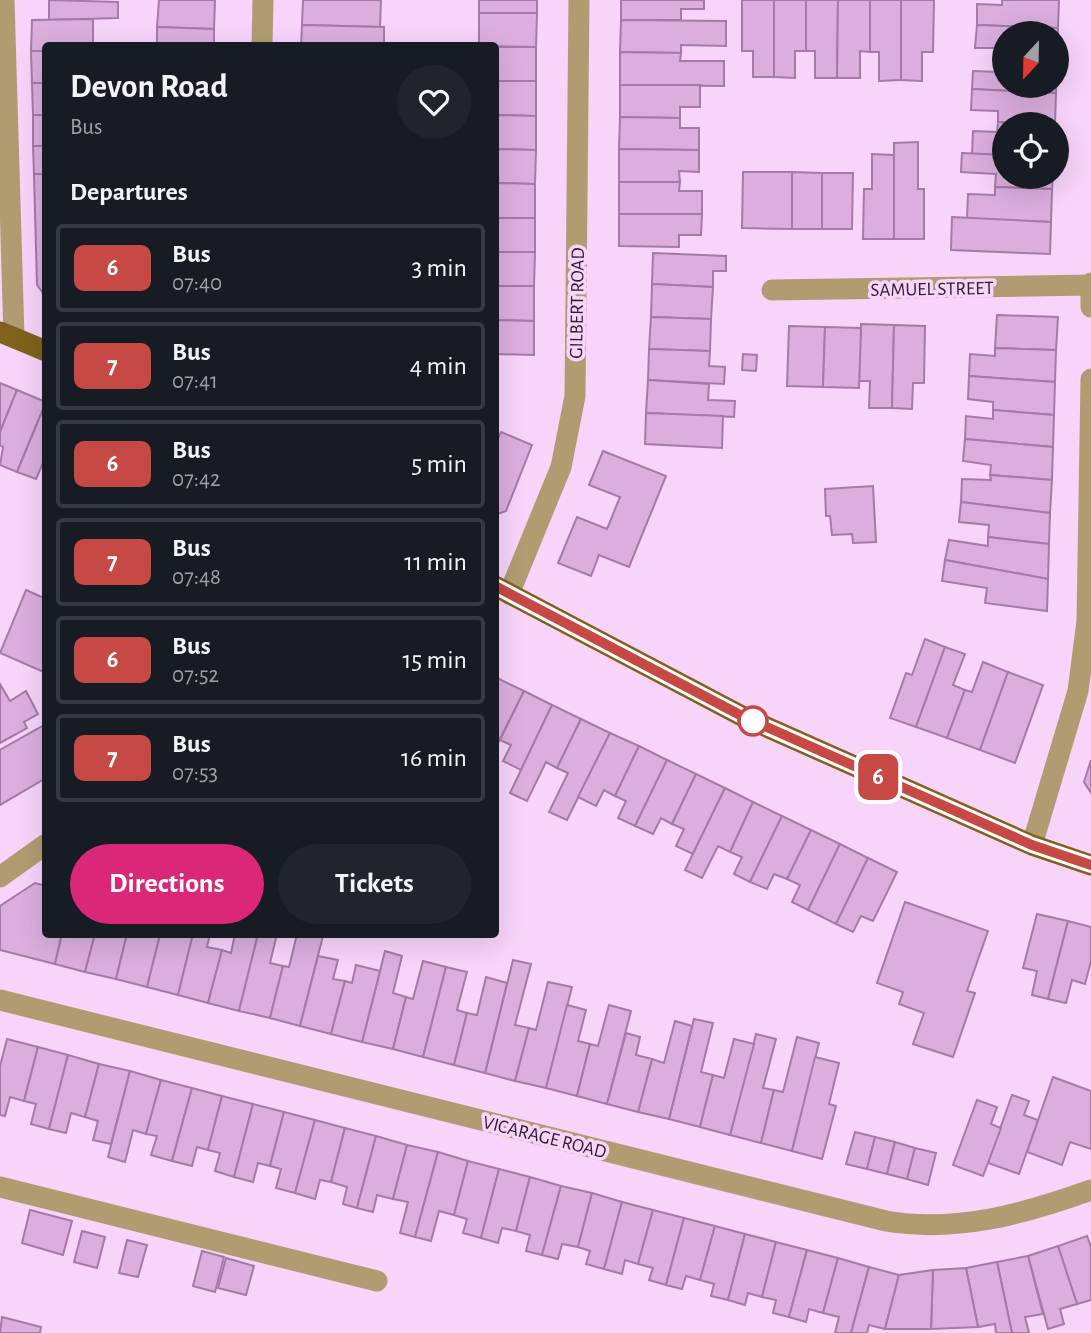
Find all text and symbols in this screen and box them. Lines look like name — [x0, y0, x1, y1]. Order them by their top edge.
north arrow — [992, 21, 1069, 98]
map controls — [992, 21, 1069, 189]
button: heart — [397, 65, 471, 139]
text: Devon Road — [70, 71, 228, 104]
button: locate — [992, 112, 1069, 189]
text: Bus — [70, 116, 103, 139]
text: Departures — [70, 179, 188, 205]
text: Bus — [172, 241, 211, 267]
street label: GILBERT ROAD — [567, 247, 588, 359]
text: 3 min — [411, 255, 467, 281]
text: 6 — [107, 256, 118, 280]
text: 07:40 — [172, 272, 222, 295]
street label: SAMUEL STREET — [870, 279, 994, 300]
text: Bus — [172, 339, 211, 365]
text: 4 min — [410, 353, 467, 379]
text: 7 — [107, 354, 118, 378]
text: 07:41 — [172, 370, 218, 393]
text: Bus — [172, 437, 211, 463]
text: 5 min — [411, 451, 467, 477]
text: 6 — [107, 452, 118, 476]
text: 07:42 — [172, 468, 221, 491]
text: Bus — [172, 535, 211, 561]
text: 11 min — [404, 549, 467, 575]
text: 7 — [107, 550, 118, 574]
text: 07:48 — [172, 566, 221, 589]
text: Bus — [172, 633, 211, 659]
text: 15 min — [402, 647, 467, 673]
text: 6 — [107, 648, 118, 672]
text: 07:52 — [172, 664, 219, 687]
unlabelled marker — [738, 706, 768, 736]
text: Bus — [172, 731, 211, 757]
text: 16 min — [401, 745, 467, 771]
text: 7 — [107, 746, 118, 770]
line badge: 6 — [855, 754, 901, 800]
text: 07:53 — [172, 762, 218, 785]
text: 6 — [872, 765, 884, 789]
button: Directions — [70, 844, 264, 924]
button: Tickets — [278, 844, 471, 924]
street label: VICARAGE ROAD — [481, 1113, 608, 1162]

